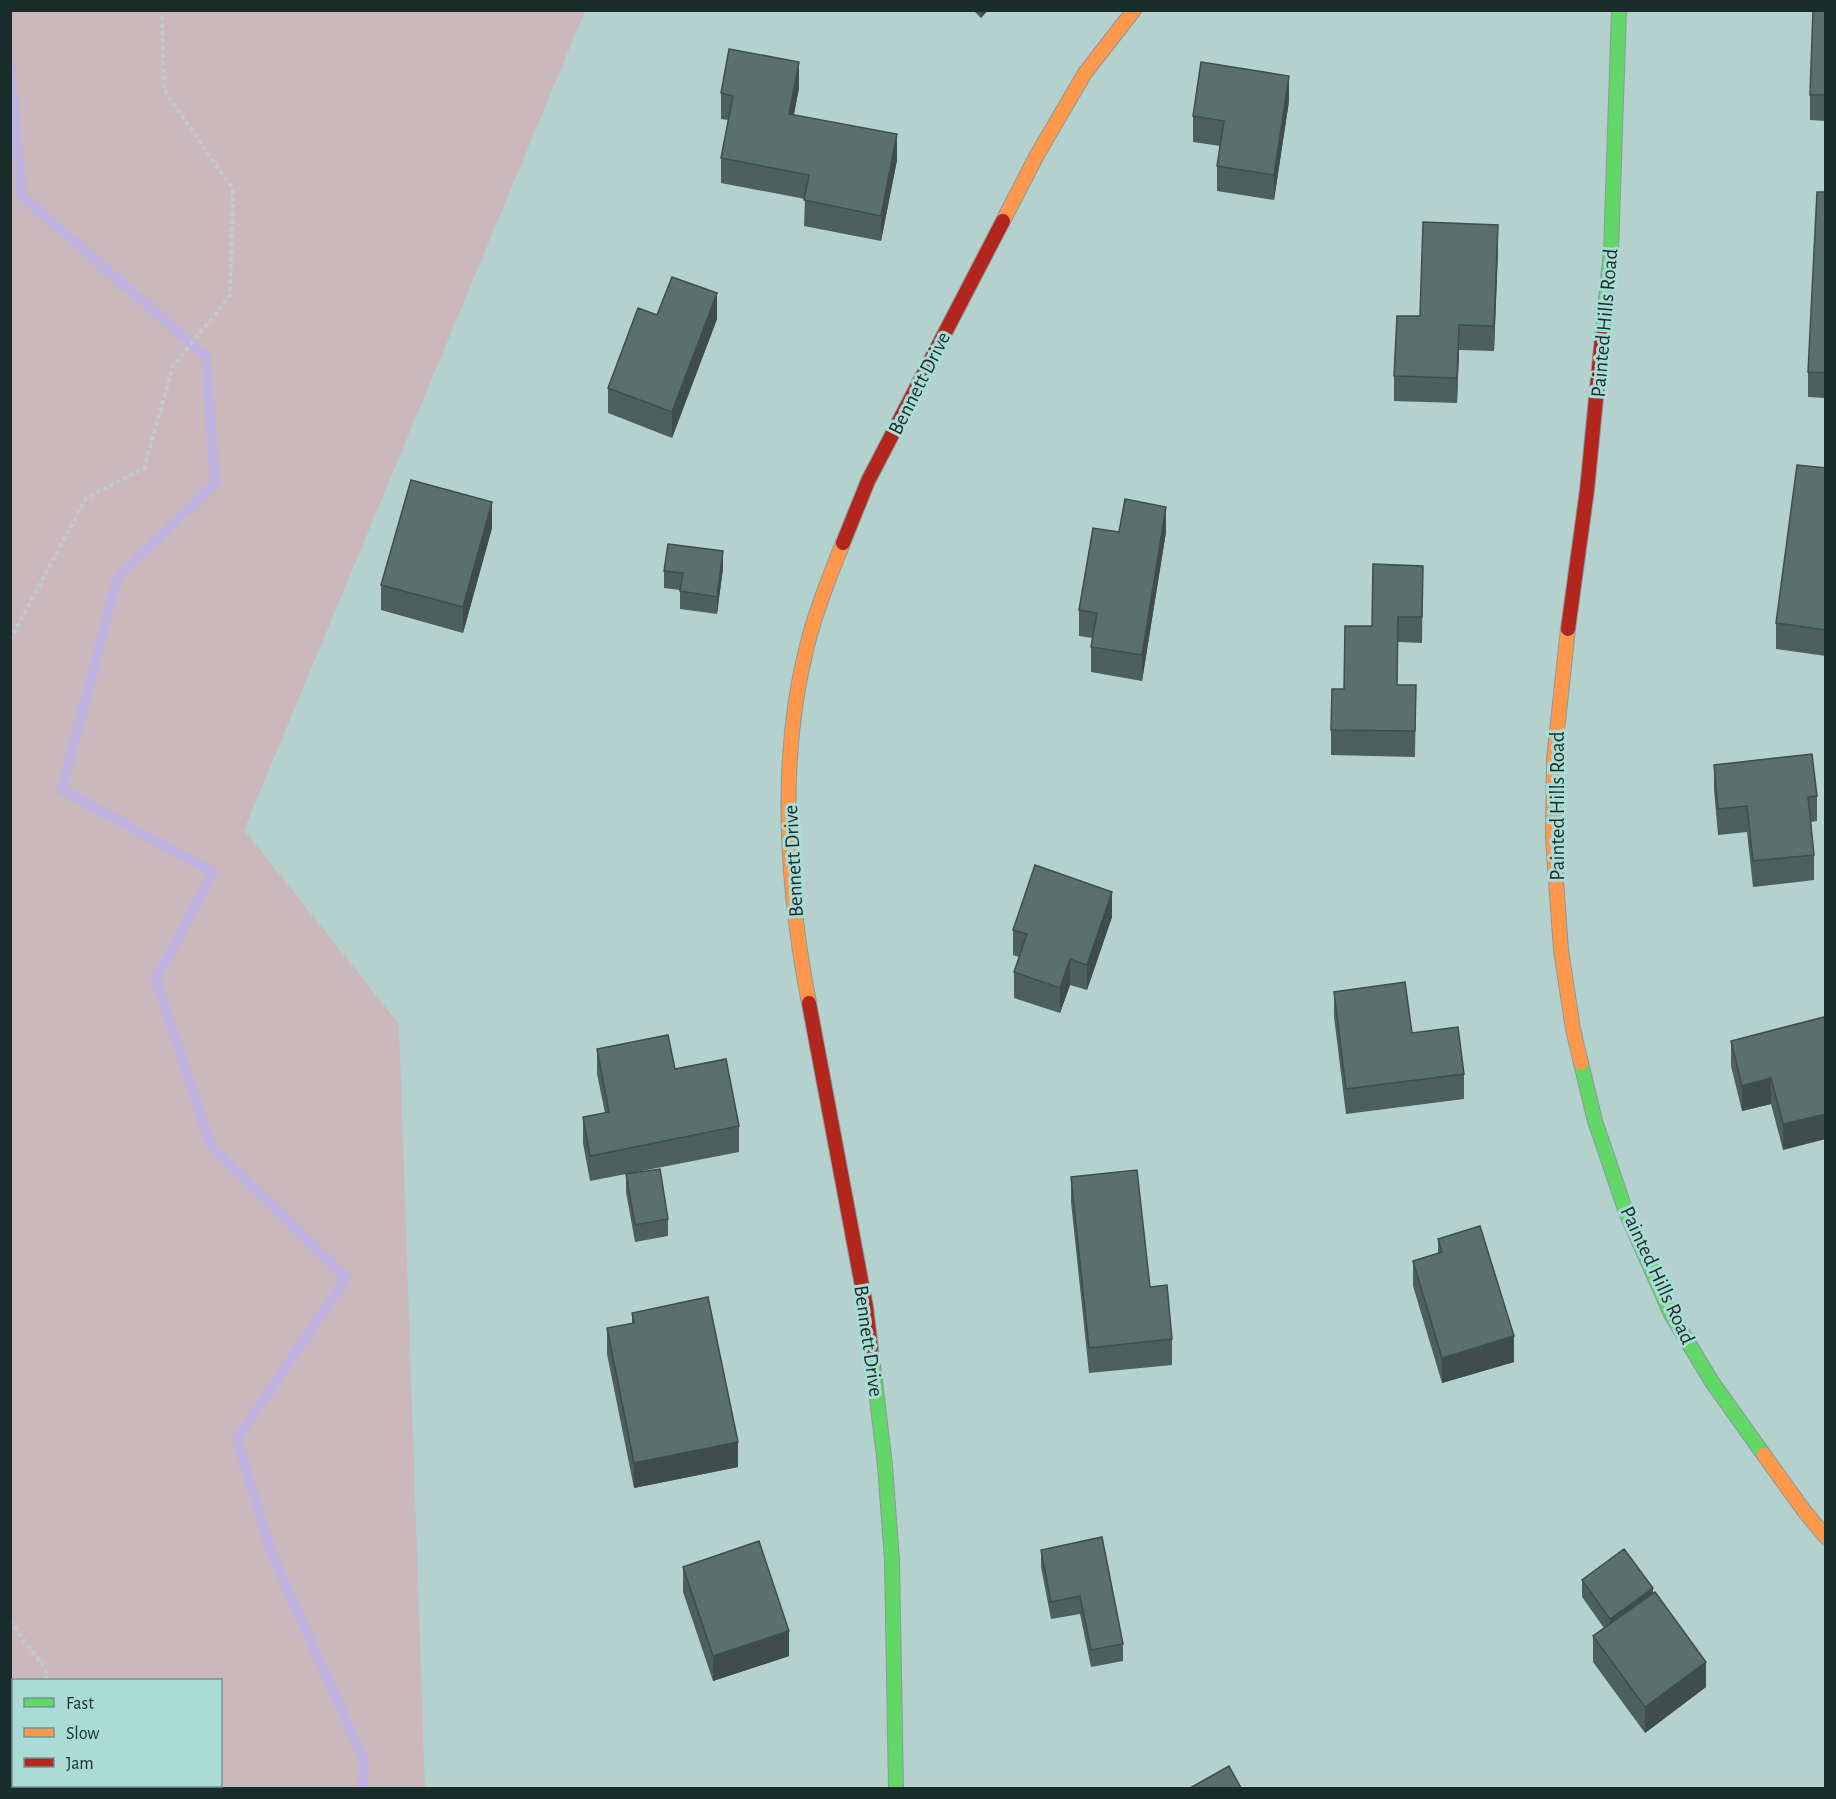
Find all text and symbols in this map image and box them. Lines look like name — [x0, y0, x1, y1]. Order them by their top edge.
street label: Painted Hills Road — [1588, 248, 1621, 398]
street label: Bennett Drive — [885, 328, 954, 438]
street label: Painted Hills Road — [1547, 731, 1568, 881]
street label: Bennett Drive — [780, 804, 807, 918]
street label: Painted Hills Road — [1616, 1203, 1699, 1347]
street label: Bennett Drive — [850, 1284, 887, 1398]
legend — [12, 1679, 222, 1787]
text: Fast — [66, 1695, 94, 1713]
text: Slow — [66, 1725, 99, 1743]
text: Jam — [66, 1755, 94, 1773]

